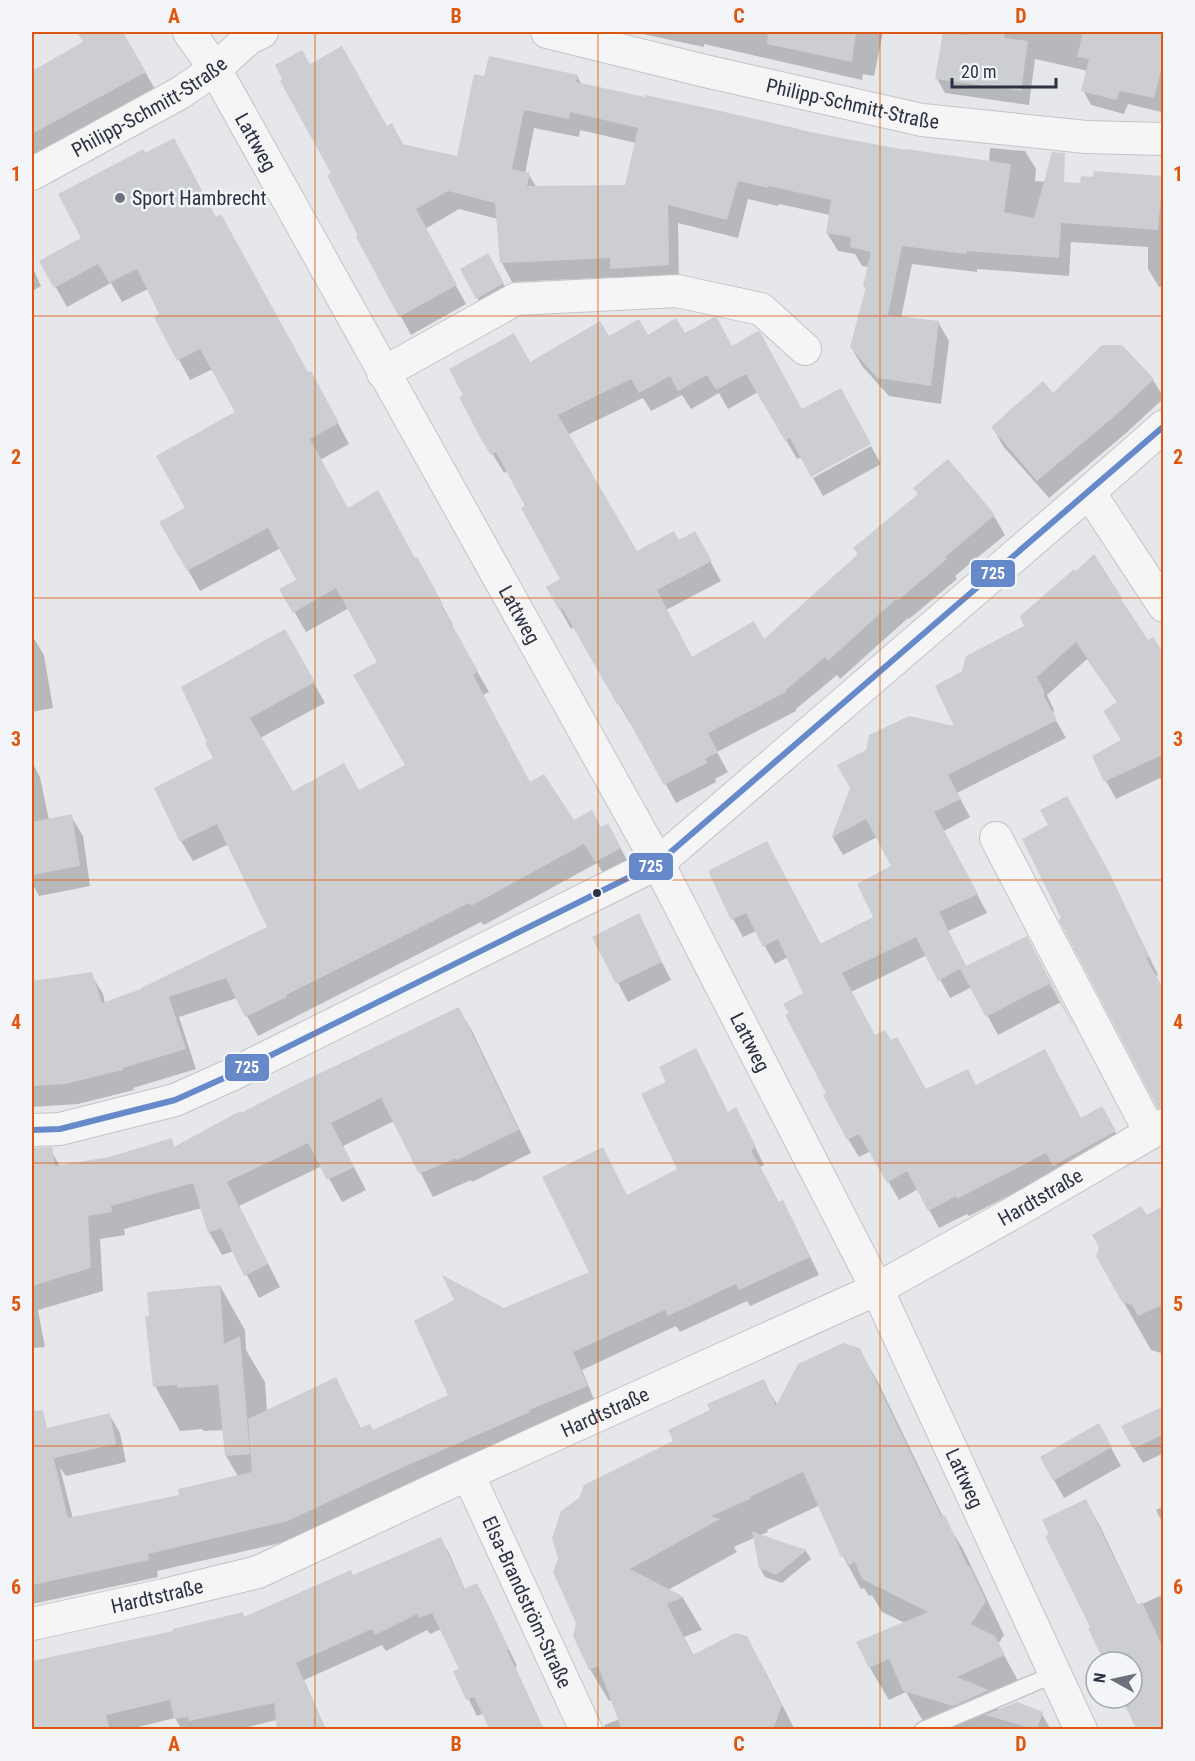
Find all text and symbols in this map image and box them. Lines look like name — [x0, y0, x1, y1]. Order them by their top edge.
text: A — [168, 4, 180, 28]
text: B — [450, 4, 462, 28]
text: C — [733, 4, 745, 28]
text: D — [1015, 4, 1027, 28]
scale bar — [952, 51, 1056, 89]
street label: Philipp-Schmitt-Straße — [67, 52, 232, 162]
text: 20 m — [961, 61, 996, 82]
street label: Philipp-Schmitt-Straße — [764, 73, 940, 134]
street label: Lattweg — [230, 109, 282, 176]
text: 1 — [11, 162, 21, 186]
text: 1 — [1173, 162, 1183, 186]
place label: Sport Hambrecht — [132, 186, 266, 210]
marker: Sport Hambrecht — [113, 191, 127, 205]
text: 2 — [11, 445, 21, 469]
text: 2 — [1173, 445, 1183, 469]
line badge: 725 — [970, 559, 1016, 588]
text: 725 — [981, 564, 1005, 583]
street label: Lattweg — [494, 581, 545, 648]
text: 3 — [11, 727, 21, 751]
text: 3 — [1173, 727, 1183, 751]
line badge: 725 — [628, 852, 674, 881]
text: 725 — [639, 857, 663, 876]
unlabelled marker — [591, 887, 603, 899]
street label: Lattweg — [725, 1009, 775, 1076]
text: 4 — [11, 1010, 21, 1034]
text: 4 — [1173, 1010, 1183, 1034]
line badge: 725 — [224, 1053, 270, 1082]
text: 725 — [235, 1058, 259, 1077]
street label: Hardtstraße — [994, 1163, 1087, 1231]
text: 5 — [11, 1292, 21, 1316]
text: 5 — [1173, 1292, 1183, 1316]
street label: Hardtstraße — [557, 1382, 653, 1442]
street label: Lattweg — [940, 1445, 989, 1512]
street label: Elsa-Brandström-Straße — [477, 1512, 577, 1692]
street label: Hardtstraße — [109, 1574, 206, 1618]
text: 6 — [11, 1575, 21, 1599]
text: 6 — [1173, 1575, 1183, 1599]
north arrow — [1084, 1650, 1144, 1710]
text: N — [1090, 1672, 1110, 1684]
text: A — [168, 1732, 180, 1756]
text: B — [450, 1732, 462, 1756]
text: C — [733, 1732, 745, 1756]
text: D — [1015, 1732, 1027, 1756]

